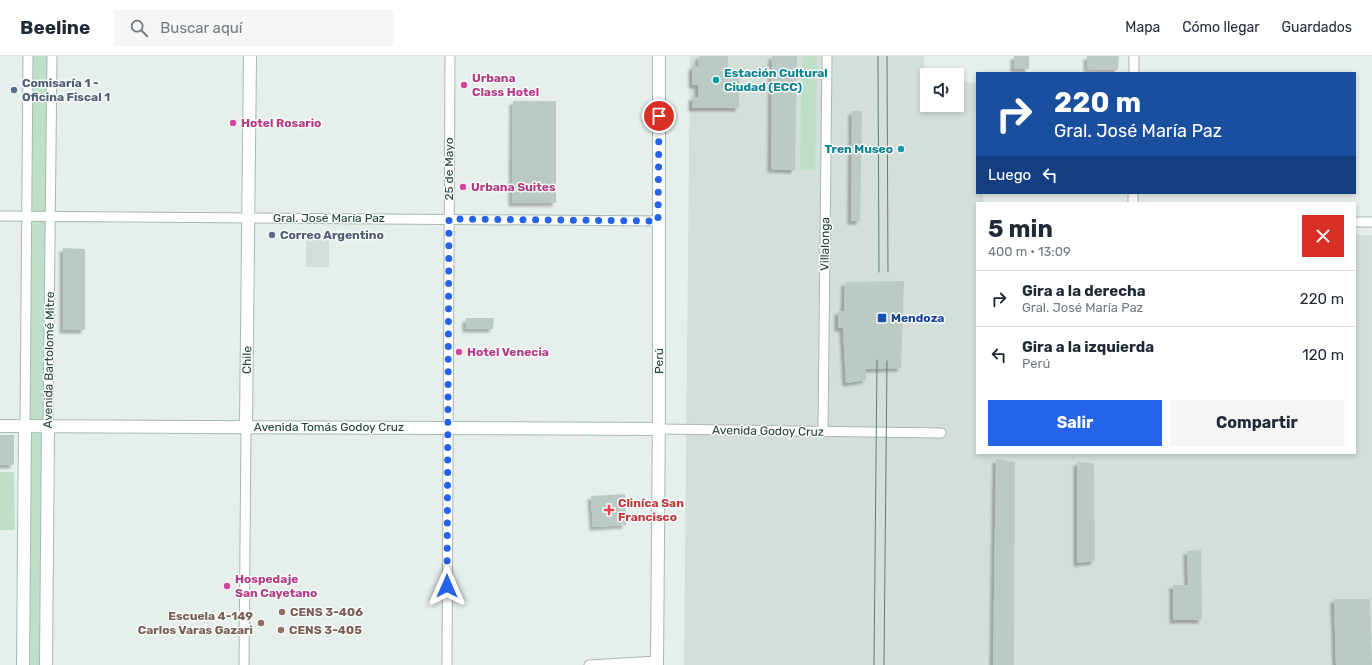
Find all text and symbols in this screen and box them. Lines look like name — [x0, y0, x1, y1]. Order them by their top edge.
search box — [114, 10, 394, 46]
text: Beeline — [20, 16, 90, 39]
icon: search — [128, 17, 150, 39]
text: Buscar aquí — [160, 19, 243, 37]
text: Mapa — [1125, 19, 1160, 36]
text: Cómo llegar — [1182, 19, 1260, 36]
text: Guardados — [1282, 19, 1352, 36]
place label: Estación Cultural Ciudad (ECC) — [724, 66, 828, 94]
map controls — [920, 68, 964, 112]
button: sound — [920, 68, 964, 112]
place label: Urbana Class Hotel — [472, 71, 539, 99]
marker: Estación Cultural Ciudad (ECC) — [711, 75, 721, 85]
place label: Comisaría 1 - Oficina Fiscal 1 — [22, 76, 110, 104]
marker: Urbana Class Hotel — [459, 80, 469, 90]
marker: Comisaría 1 - Oficina Fiscal 1 — [9, 85, 19, 95]
text: 220 m — [1054, 86, 1141, 119]
icon: right — [988, 88, 1040, 140]
pin — [642, 99, 676, 133]
icon: arrive — [648, 105, 670, 127]
place label: Hotel Rosario — [241, 116, 321, 130]
marker: Hotel Rosario — [228, 118, 238, 128]
text: Gral. José María Paz — [1054, 120, 1222, 142]
street label: 25 de Mayo — [442, 137, 456, 201]
place label: Tren Museo — [825, 142, 893, 156]
marker: Tren Museo — [896, 144, 906, 154]
icon: left — [1039, 164, 1061, 186]
text: Luego — [988, 166, 1031, 184]
place label: Urbana Suites — [471, 180, 556, 194]
marker: Urbana Suites — [458, 182, 468, 192]
street label: Gral. José María Paz — [273, 211, 385, 225]
text: 5 min — [988, 215, 1053, 243]
button: close — [1302, 215, 1344, 257]
street label: Villalonga — [818, 217, 832, 271]
place label: Correo Argentino — [280, 228, 384, 242]
marker: Correo Argentino — [267, 230, 277, 240]
text: 400 m · 13:09 — [988, 244, 1071, 259]
text: Gira a la derecha — [1022, 282, 1146, 300]
icon: right — [988, 288, 1010, 310]
text: 220 m — [1300, 290, 1344, 308]
street label: Avenida Bartolomé Mitre — [41, 291, 57, 429]
text: Gral. José María Paz — [1022, 300, 1143, 315]
place label: Mendoza — [891, 311, 944, 325]
marker: Mendoza — [876, 312, 888, 324]
text: Gira a la izquierda — [1022, 338, 1154, 356]
icon: left — [988, 344, 1010, 366]
place label: Hotel Venecia — [467, 345, 549, 359]
street label: Chile — [240, 346, 254, 374]
text: 120 m — [1302, 346, 1344, 364]
marker: Hotel Venecia — [454, 347, 464, 357]
street label: Perú — [652, 348, 666, 374]
text: Perú — [1022, 356, 1050, 371]
button: Salir — [988, 400, 1162, 446]
button: Compartir — [1170, 400, 1344, 446]
street label: Avenida Tomás Godoy Cruz — [254, 420, 404, 434]
street label: Avenida Godoy Cruz — [712, 423, 824, 439]
place label: Cliníca San Francisco — [618, 496, 684, 524]
marker: Cliníca San Francisco — [603, 504, 615, 516]
position arrow — [426, 565, 468, 607]
place label: Hospedaje San Cayetano — [235, 572, 317, 600]
marker: Hospedaje San Cayetano — [222, 581, 232, 591]
place label: CENS 3-406 — [290, 605, 363, 619]
marker: CENS 3-406 — [277, 607, 287, 617]
place label: Escuela 4-149 Carlos Varas Gazari — [138, 609, 253, 637]
marker: Escuela 4-149 Carlos Varas Gazari — [256, 618, 266, 628]
place label: CENS 3-405 — [289, 623, 362, 637]
marker: CENS 3-405 — [276, 625, 286, 635]

